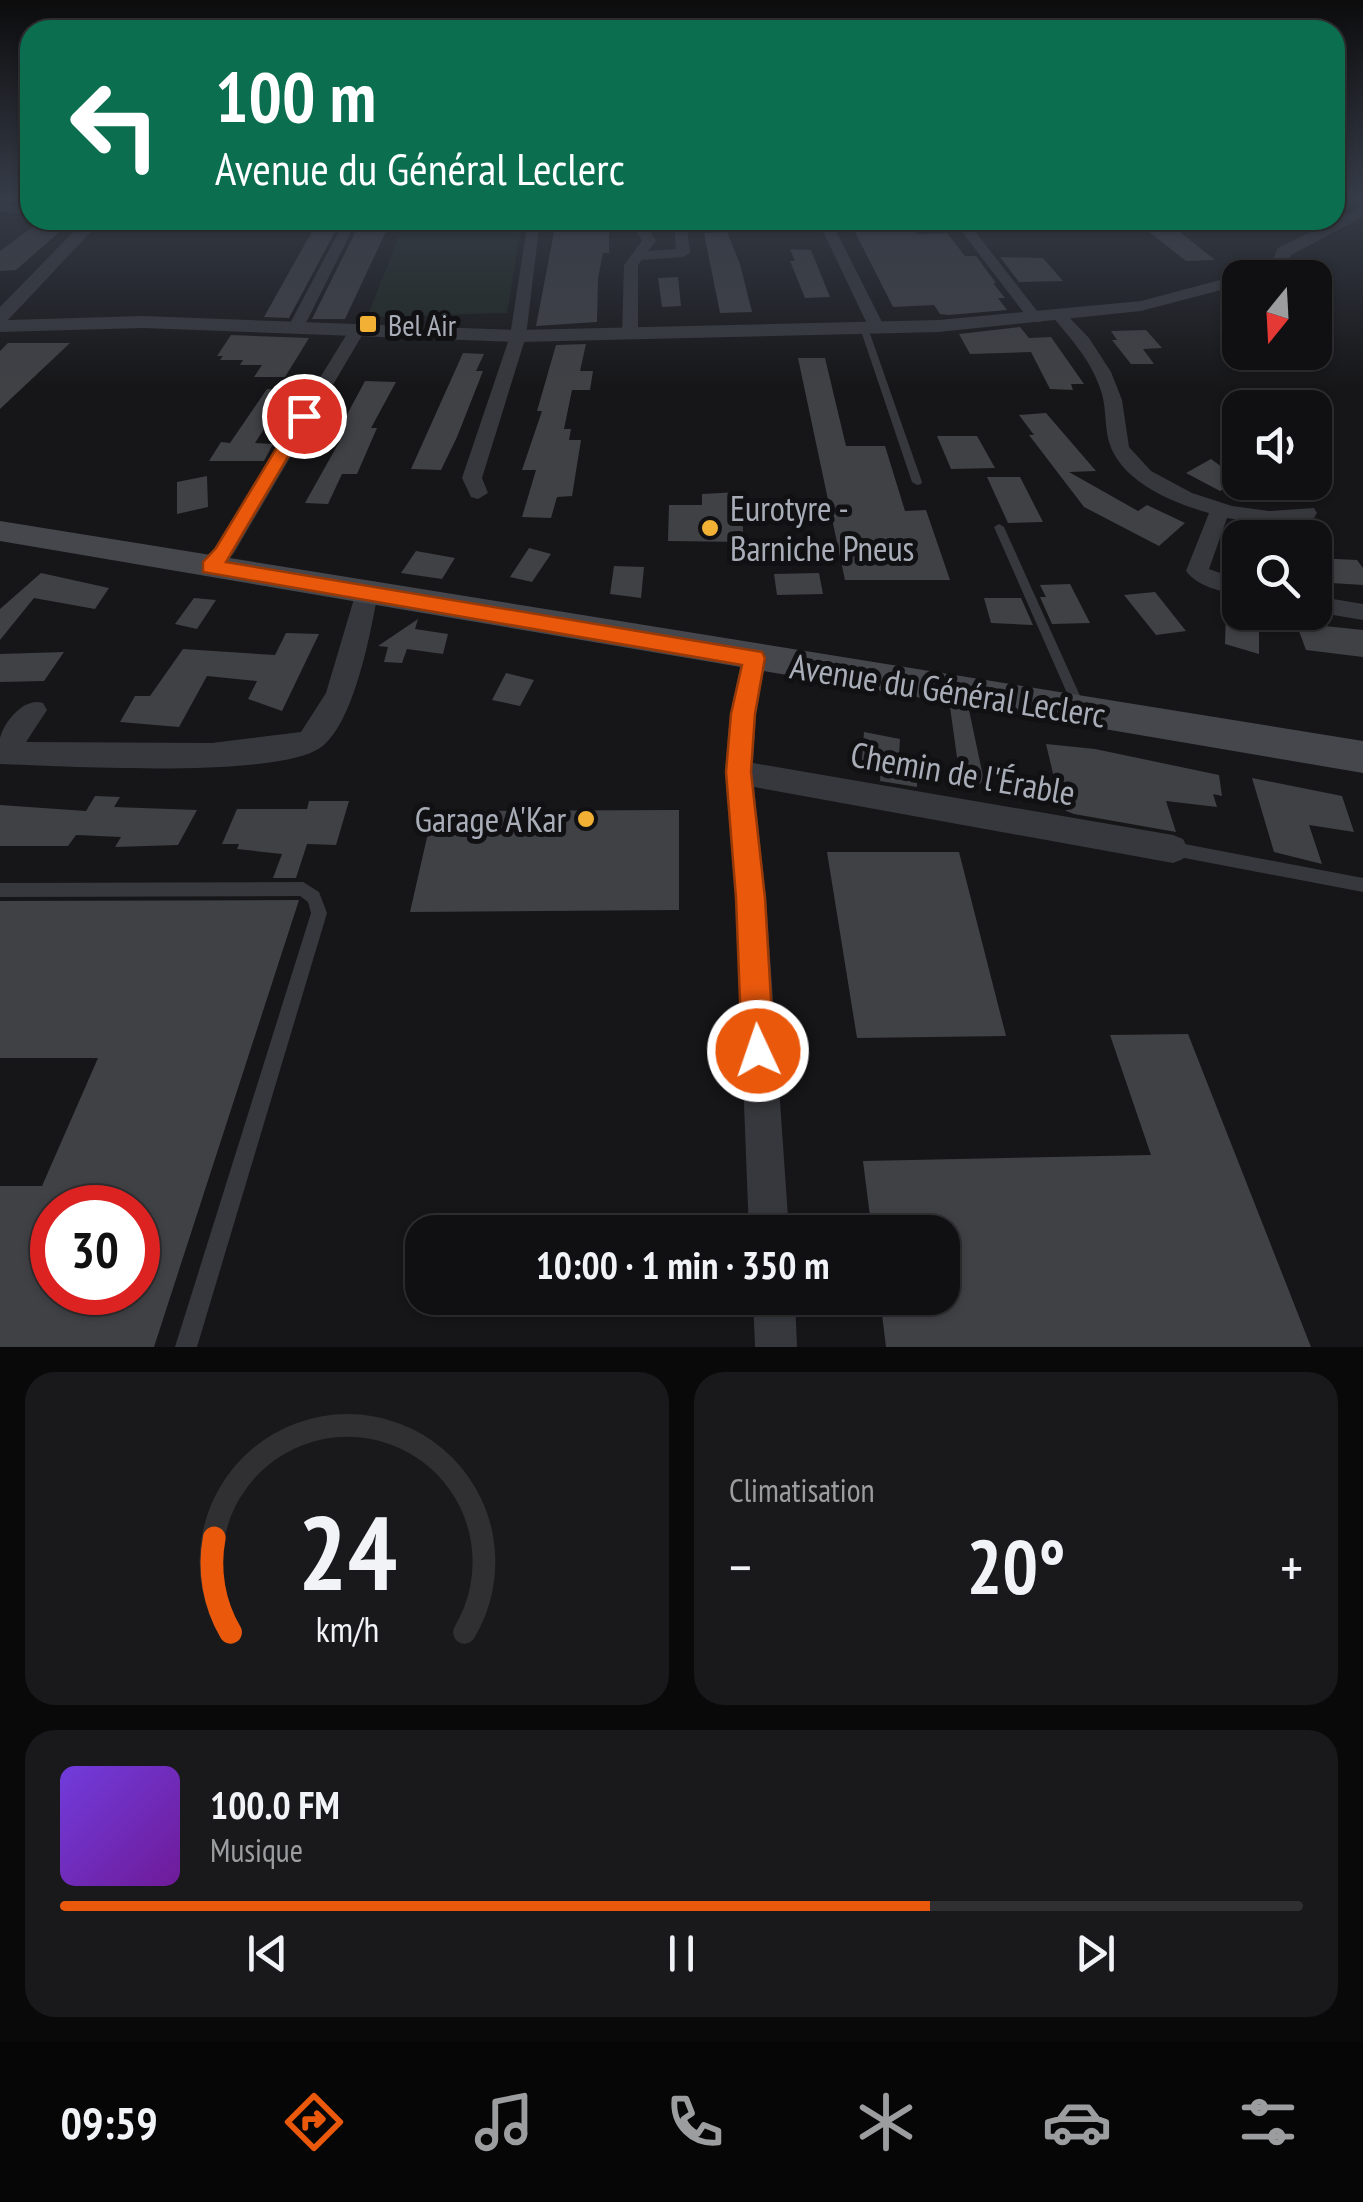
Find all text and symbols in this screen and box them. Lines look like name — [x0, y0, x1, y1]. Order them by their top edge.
text: 100 m — [215, 51, 376, 141]
icon: left — [50, 60, 180, 190]
text: Avenue du Général Leclerc — [215, 139, 625, 197]
north arrow — [1222, 260, 1332, 370]
map controls — [1222, 260, 1332, 630]
place label: Bel Air — [388, 305, 457, 344]
marker: Bel Air — [357, 313, 379, 335]
pin — [262, 374, 347, 459]
icon: arrive — [277, 389, 332, 444]
button: sound — [1222, 390, 1332, 500]
place label: Eurotyre - Barniche Pneus — [730, 485, 914, 571]
marker: Eurotyre - Barniche Pneus — [699, 517, 721, 539]
button: search — [1222, 520, 1332, 630]
street label: Avenue du Général Leclerc — [787, 642, 1109, 738]
street label: Chemin de l'Érable — [847, 731, 1079, 815]
place label: Garage A'Kar — [415, 796, 566, 842]
marker: Garage A'Kar — [575, 808, 597, 830]
position arrow — [706, 999, 810, 1103]
speed limit sign: 30 — [30, 1185, 160, 1315]
text: 10:00 · 1 min · 350 m — [536, 1240, 829, 1289]
text: Climatisation — [729, 1469, 875, 1511]
text: 24 — [297, 1484, 397, 1619]
text: 20° — [966, 1518, 1066, 1615]
text: − — [729, 1531, 752, 1602]
text: + — [1280, 1531, 1303, 1602]
text: km/h — [315, 1606, 379, 1652]
text: 100.0 FM — [210, 1780, 340, 1829]
text: Musique — [210, 1829, 303, 1871]
icon: previous — [240, 1926, 295, 1981]
icon: pause — [654, 1926, 709, 1981]
icon: next — [1068, 1926, 1123, 1981]
icon: directions — [279, 2087, 349, 2157]
icon: music — [469, 2087, 539, 2157]
icon: phone — [660, 2087, 730, 2157]
icon: climate — [851, 2087, 921, 2157]
icon: car — [1042, 2087, 1112, 2157]
icon: filters — [1233, 2087, 1303, 2157]
text: 09:59 — [60, 2093, 158, 2151]

